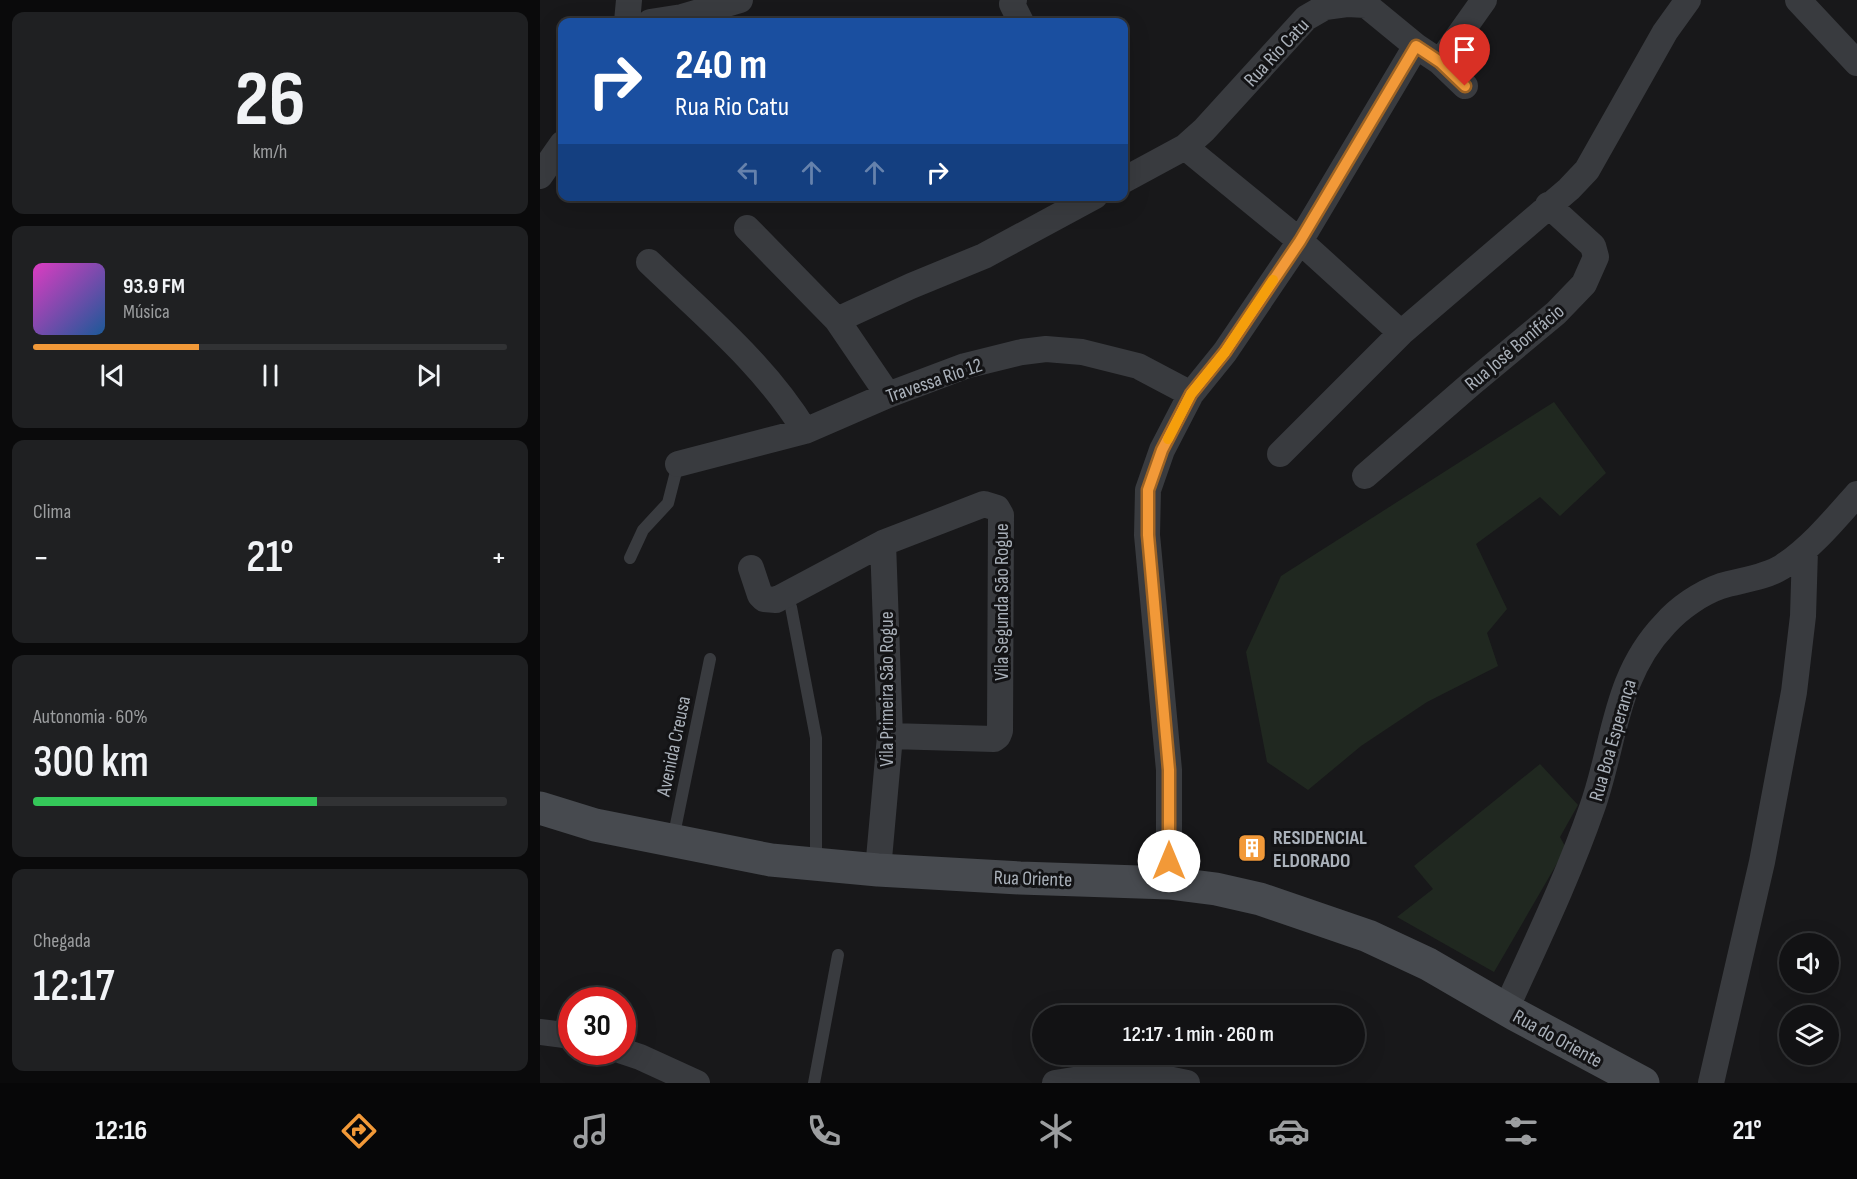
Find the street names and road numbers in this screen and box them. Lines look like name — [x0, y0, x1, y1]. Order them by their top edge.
street label: Rua Rio Catu — [1239, 14, 1314, 92]
street label: Rua José Bonifácio — [1460, 299, 1569, 396]
street label: Travessa Rio 12 — [883, 353, 986, 409]
street label: Vila Segunda São Rogue — [990, 523, 1014, 681]
street label: Vila Primeira São Rogue — [875, 611, 899, 767]
street label: Rua Boa Esperança — [1584, 677, 1642, 804]
street label: Avenida Creusa — [651, 694, 696, 799]
street label: Rua Oriente — [993, 866, 1073, 892]
street label: Rua do Oriente — [1509, 1005, 1606, 1073]

